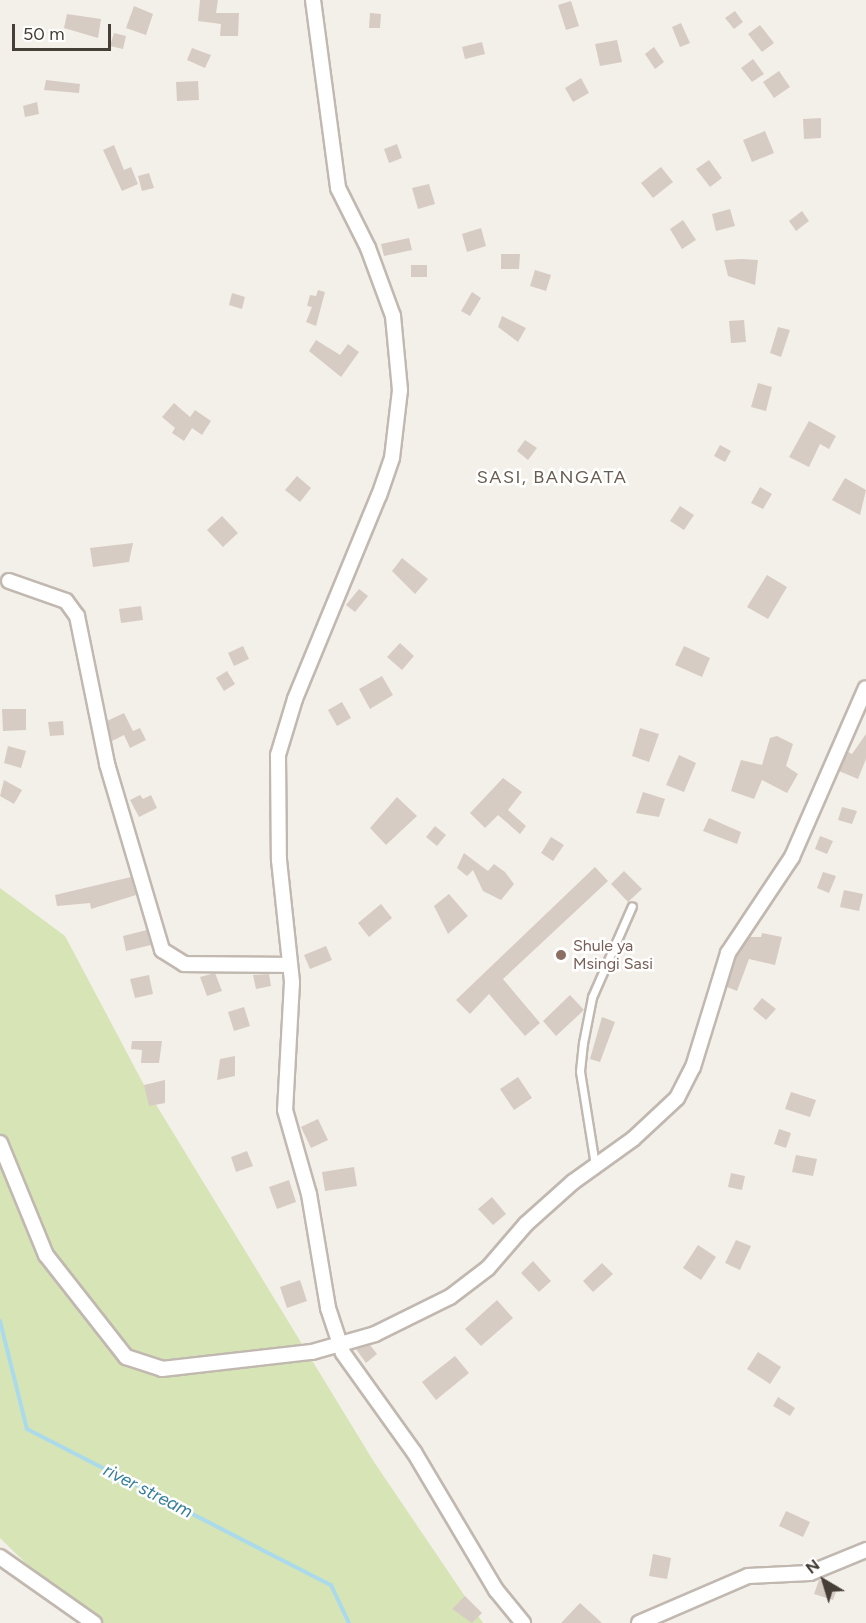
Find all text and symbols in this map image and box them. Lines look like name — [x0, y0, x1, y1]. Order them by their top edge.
scale bar — [15, 12, 114, 50]
text: 50 m — [23, 23, 65, 45]
district label: SASI, BANGATA — [477, 466, 627, 488]
place label: Shule ya Msingi Sasi — [573, 936, 653, 974]
marker: Shule ya Msingi Sasi — [554, 948, 568, 962]
water label: river stream — [100, 1459, 196, 1523]
north arrow — [794, 1551, 854, 1611]
text: N — [802, 1555, 823, 1578]

